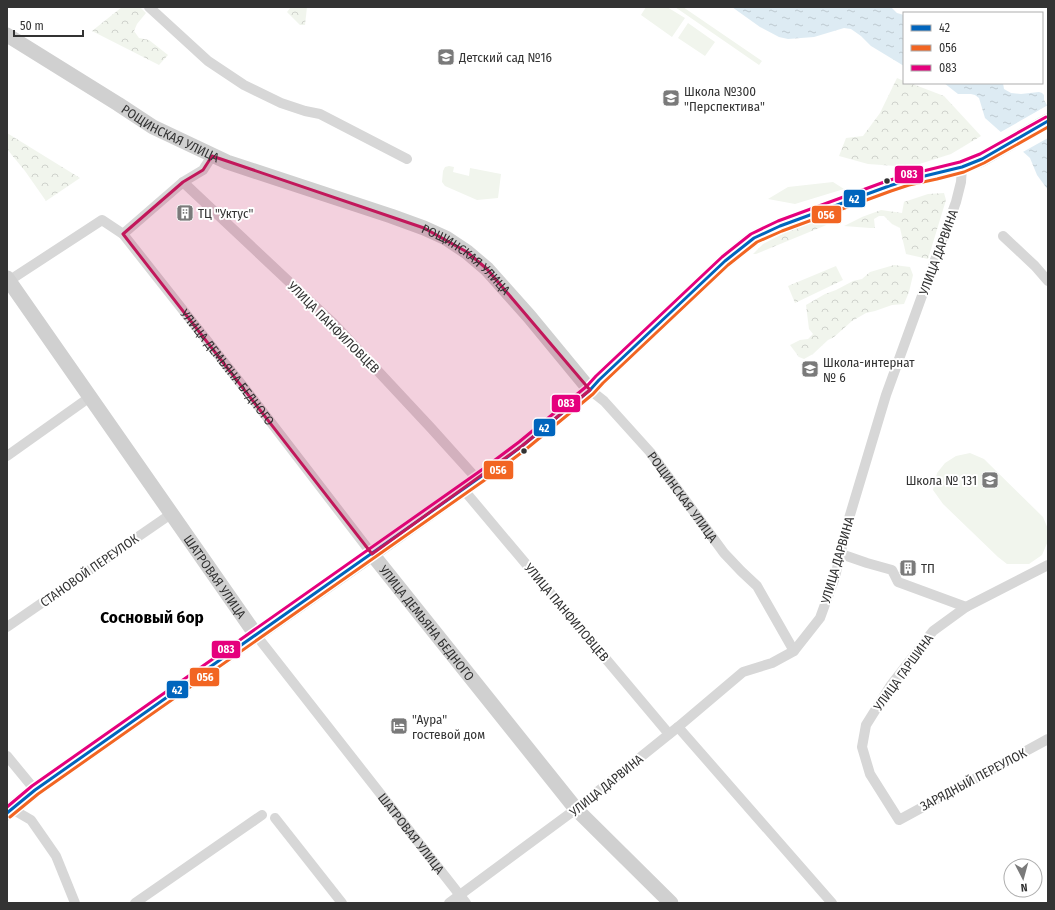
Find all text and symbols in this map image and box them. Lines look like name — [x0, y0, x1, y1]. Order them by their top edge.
scale bar — [14, 12, 83, 38]
legend — [903, 12, 1043, 84]
text: 50 m — [20, 19, 44, 33]
text: 42 — [939, 21, 950, 35]
text: 056 — [939, 41, 957, 55]
school or university icon: Детский сад №16 — [436, 47, 456, 67]
place label: Детский сад №16 — [458, 50, 552, 65]
text: 083 — [939, 61, 957, 75]
place label: Школа №300 "Перспектива" — [684, 84, 765, 114]
school or university icon: Школа №300 "Перспектива" — [661, 88, 681, 108]
street label: РОЩИНСКАЯ УЛИЦА — [119, 101, 222, 165]
line badge: 083 — [894, 165, 924, 184]
text: 083 — [900, 168, 918, 181]
unlabelled marker — [882, 176, 892, 186]
line badge: 42 — [843, 189, 866, 208]
text: 42 — [849, 193, 859, 206]
building icon: ТЦ "Уктус" — [175, 203, 195, 223]
line badge: 056 — [811, 205, 842, 224]
place label: ТЦ "Уктус" — [198, 206, 253, 221]
street label: УЛИЦА ДАРВИНА — [916, 207, 961, 298]
text: 056 — [817, 209, 835, 222]
street label: РОЩИНСКАЯ УЛИЦА — [419, 221, 513, 298]
street label: УЛИЦА ПАНФИЛОВЦЕВ — [284, 278, 383, 376]
street label: УЛИЦА ДЕМЬЯНА БЕДНОГО — [177, 306, 277, 428]
place label: Школа-интернат № 6 — [823, 355, 915, 385]
school or university icon: Школа-интернат № 6 — [800, 359, 820, 379]
line badge: 083 — [551, 394, 581, 413]
text: 083 — [557, 397, 575, 410]
line badge: 42 — [533, 418, 556, 437]
text: 42 — [539, 422, 549, 435]
unlabelled marker — [519, 446, 529, 456]
street label: РОЩИНСКАЯ УЛИЦА — [644, 449, 721, 545]
line badge: 056 — [483, 460, 514, 480]
text: 056 — [489, 464, 507, 477]
school or university icon: Школа № 131 — [980, 470, 1000, 490]
place label: Школа № 131 — [906, 473, 977, 488]
street label: УЛИЦА ДАРВИНА — [818, 515, 857, 606]
street label: СТАНОВОЙ ПЕРЕУЛОК — [37, 531, 141, 610]
street label: ШАТРОВАЯ УЛИЦА — [181, 532, 249, 622]
building icon: ТП — [898, 558, 918, 578]
street label: УЛИЦА ПАНФИЛОВЦЕВ — [521, 560, 612, 664]
place label: ТП — [921, 561, 935, 576]
street label: УЛИЦА ДЕМЬЯНА БЕДНОГО — [375, 562, 477, 684]
district label: Сосновый бор — [100, 607, 204, 628]
street label: УЛИЦА ГАРШИНА — [870, 631, 936, 714]
line badge: 083 — [211, 640, 241, 659]
text: 083 — [217, 643, 235, 656]
line badge: 056 — [189, 667, 220, 687]
text: 056 — [196, 671, 214, 684]
line badge: 42 — [166, 680, 189, 699]
text: 42 — [172, 684, 182, 697]
place label: "Аура" гостевой дом — [412, 712, 485, 742]
hotel icon: "Аура" гостевой дом — [389, 716, 409, 736]
street label: ЗАРЯДНЫЙ ПЕРЕУЛОК — [918, 745, 1029, 814]
street label: УЛИЦА ДАРВИНА — [566, 751, 646, 820]
street label: ШАТРОВАЯ УЛИЦА — [375, 790, 447, 877]
north arrow — [1003, 858, 1043, 898]
text: N — [1020, 881, 1028, 894]

